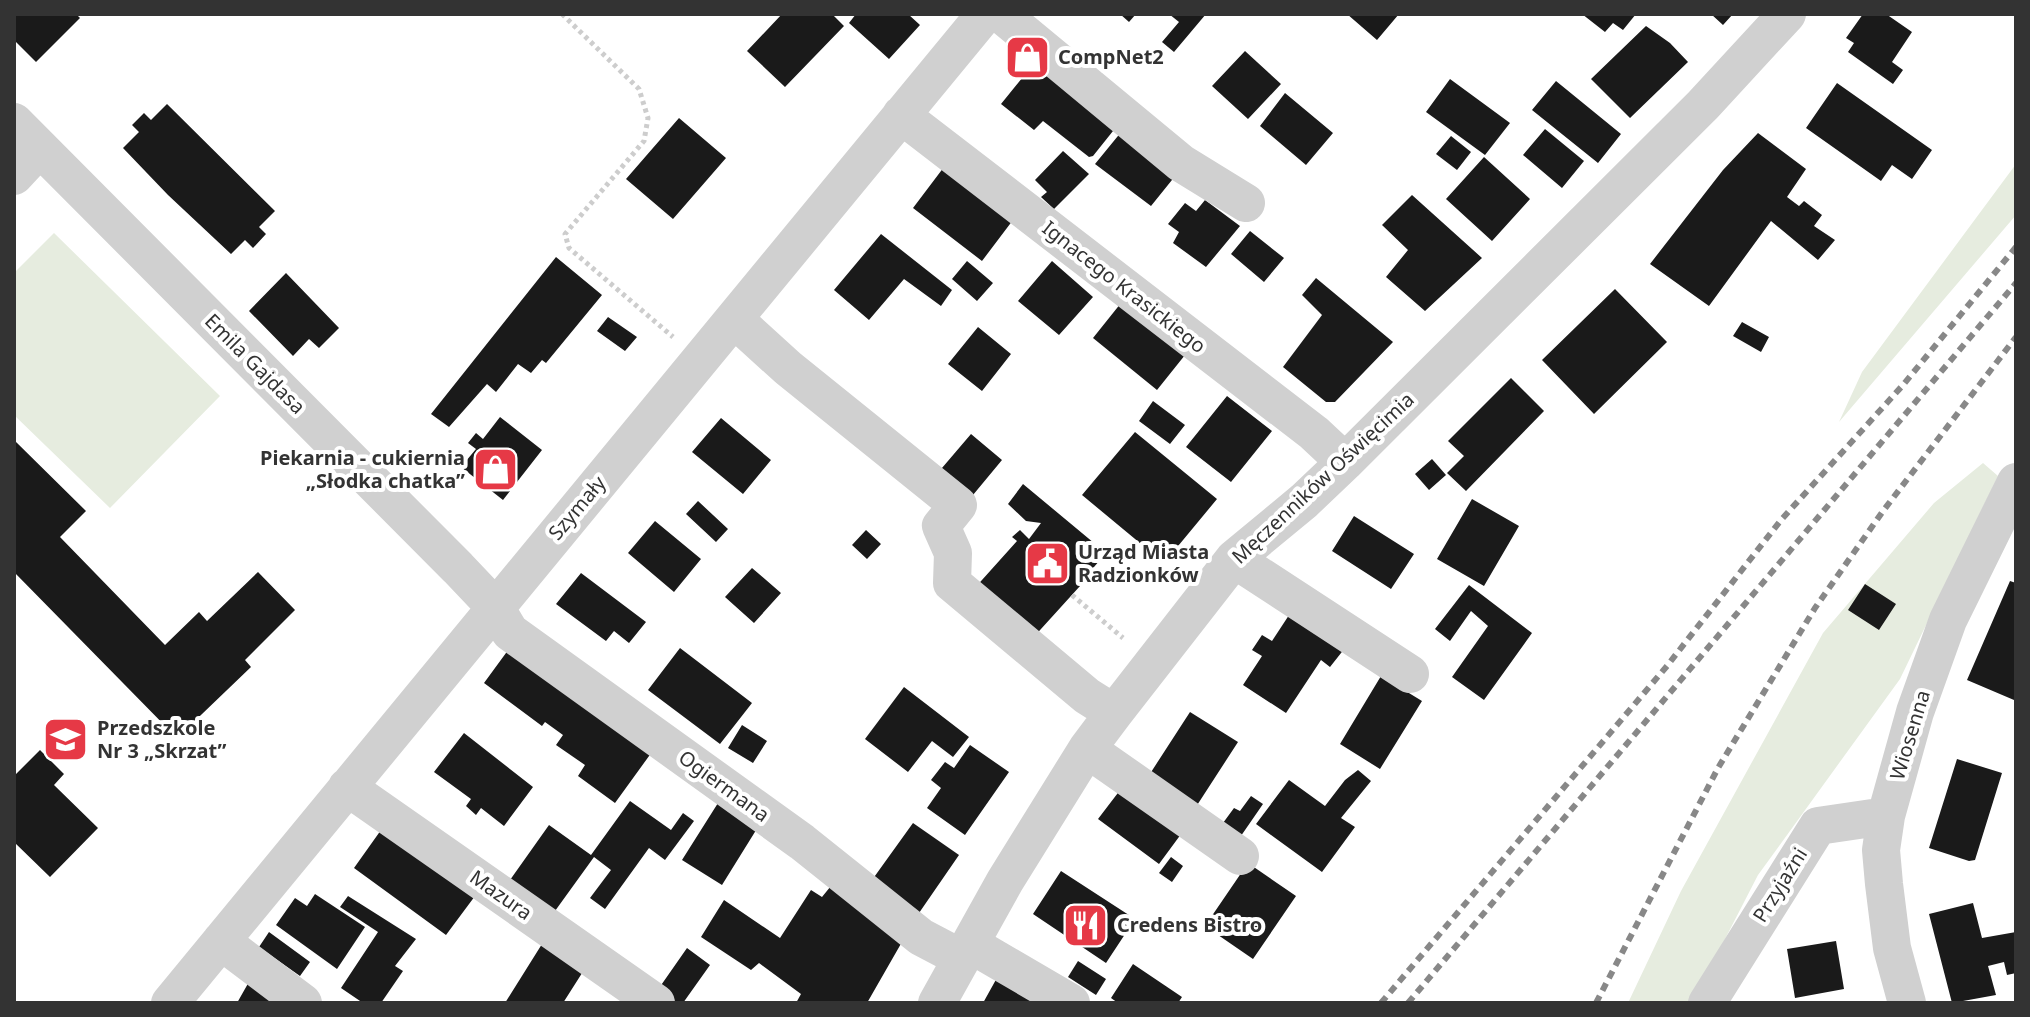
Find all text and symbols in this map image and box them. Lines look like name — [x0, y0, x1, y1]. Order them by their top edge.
shop icon: CompNet2 — [1003, 33, 1051, 81]
place label: CompNet2 — [1058, 43, 1164, 70]
street label: Ignacego Krasickiego — [1037, 214, 1212, 359]
street label: Emila Gajdasa — [199, 307, 312, 420]
street label: Męczenników Oświęcimia — [1226, 386, 1420, 569]
place label: Piekarnia - cukiernia „Słodka chatka” — [260, 444, 465, 494]
shop icon: Piekarnia - cukiernia „Słodka chatka” — [472, 445, 520, 493]
street label: Szymały — [542, 469, 612, 545]
place label: Urząd Miasta Radzionków — [1078, 538, 1209, 588]
public building icon: Urząd Miasta Radzionków — [1023, 539, 1071, 587]
street label: Wiosenna — [1883, 687, 1936, 783]
place label: Przedszkole Nr 3 „Skrzat” — [97, 714, 227, 764]
school or university icon: Przedszkole Nr 3 „Skrzat” — [42, 716, 90, 764]
street label: Ogiermana — [673, 743, 775, 828]
street label: Przyjaźni — [1746, 842, 1813, 927]
street label: Mazura — [465, 863, 538, 926]
restaurant icon: Credens Bistro — [1062, 901, 1110, 949]
place label: Credens Bistro — [1117, 911, 1262, 938]

